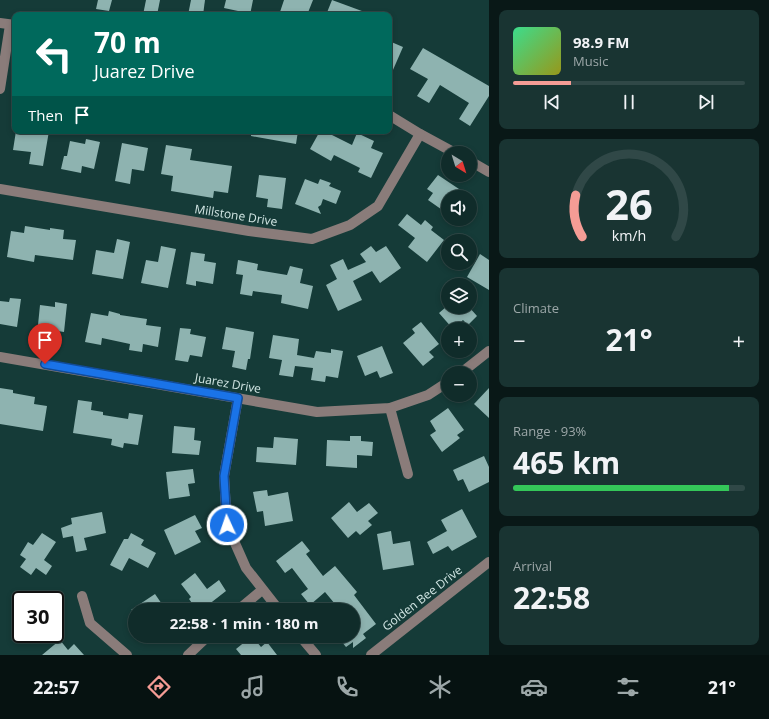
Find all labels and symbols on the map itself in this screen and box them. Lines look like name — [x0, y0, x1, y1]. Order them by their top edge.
north arrow — [441, 146, 477, 182]
street label: Millstone Drive — [193, 200, 279, 230]
pin — [28, 323, 62, 364]
street label: Juarez Drive — [193, 369, 263, 397]
position arrow — [206, 504, 248, 546]
street label: Golden Bee Drive — [378, 561, 466, 635]
speed limit sign: 30 — [12, 591, 64, 643]

